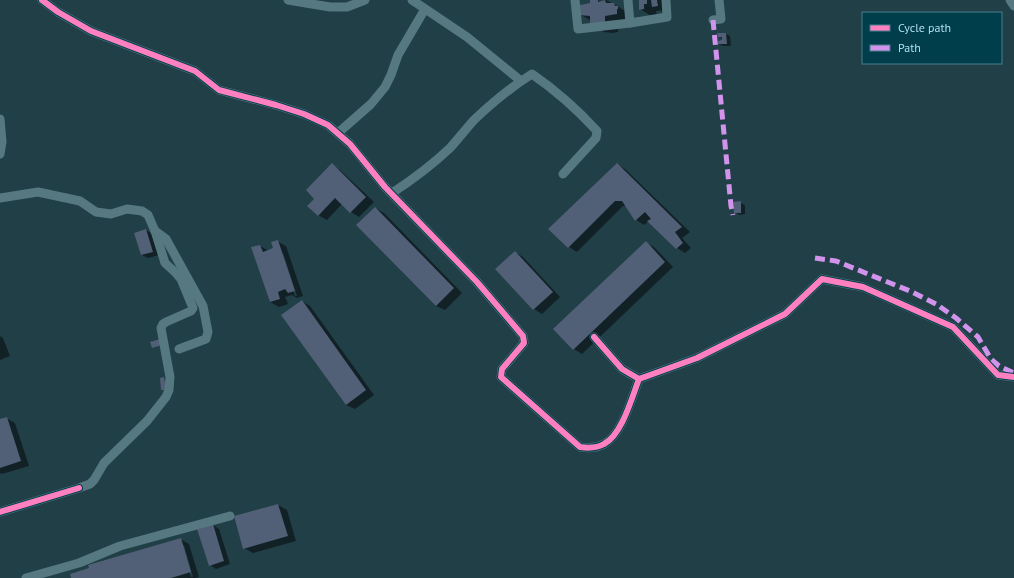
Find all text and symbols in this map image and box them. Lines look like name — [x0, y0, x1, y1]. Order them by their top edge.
legend — [862, 12, 1002, 64]
text: Cycle path — [898, 20, 951, 35]
text: Path — [898, 40, 921, 55]

